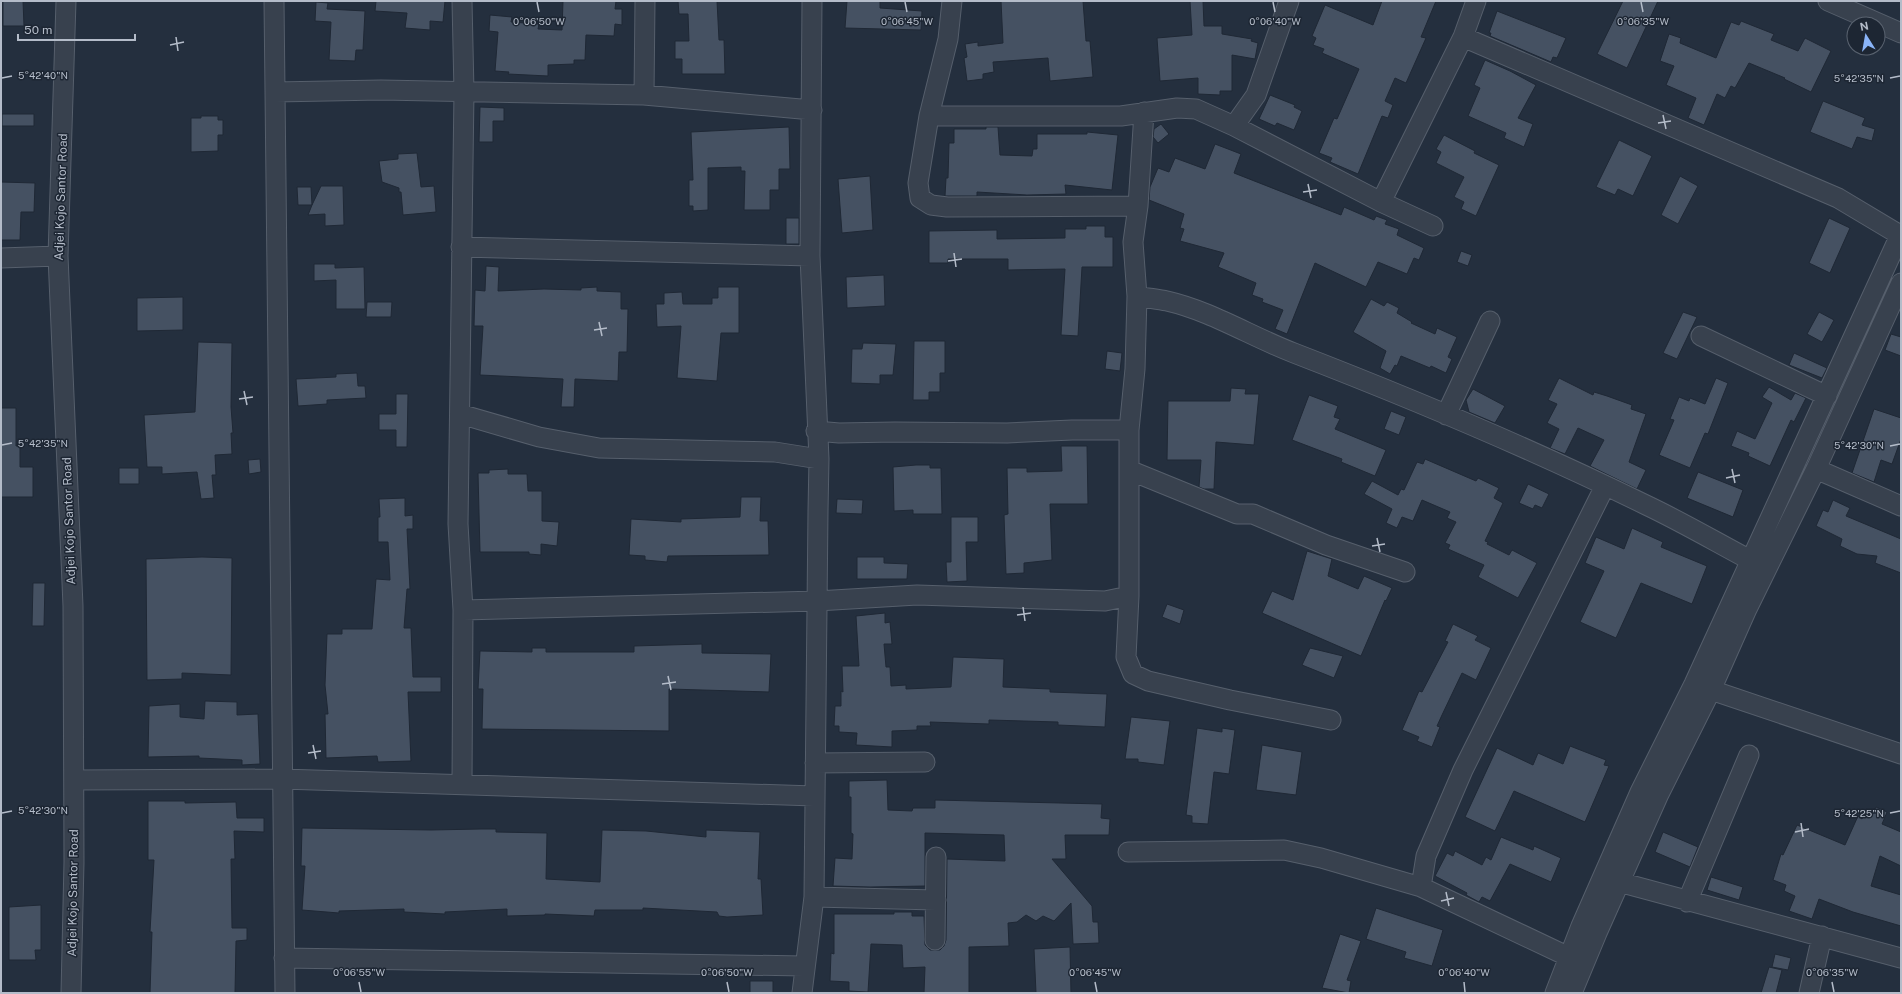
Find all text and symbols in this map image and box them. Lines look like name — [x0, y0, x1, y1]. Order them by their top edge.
text: 0°06'50"W — [513, 15, 565, 27]
text: 0°06'45"W — [881, 15, 933, 27]
text: 0°06'40"W — [1249, 15, 1301, 27]
text: 0°06'35"W — [1617, 15, 1669, 27]
scale bar — [18, 16, 135, 42]
north arrow — [1846, 16, 1886, 56]
text: N — [1859, 19, 1869, 33]
text: 50 m — [24, 23, 52, 37]
text: 5°42'40"N — [18, 69, 68, 81]
text: 5°42'35"N — [1834, 72, 1884, 84]
street label: Adjei Kojo Santor Road — [52, 133, 70, 261]
text: 5°42'35"N — [18, 437, 68, 449]
text: 5°42'30"N — [1834, 439, 1884, 451]
street label: Adjei Kojo Santor Road — [60, 457, 78, 585]
text: 5°42'30"N — [18, 804, 68, 816]
text: 5°42'25"N — [1834, 807, 1884, 819]
street label: Adjei Kojo Santor Road — [65, 829, 81, 957]
text: 0°06'55"W — [333, 966, 386, 978]
text: 0°06'50"W — [701, 966, 753, 978]
text: 0°06'45"W — [1069, 966, 1121, 978]
text: 0°06'40"W — [1438, 966, 1490, 978]
text: 0°06'35"W — [1806, 966, 1858, 978]

